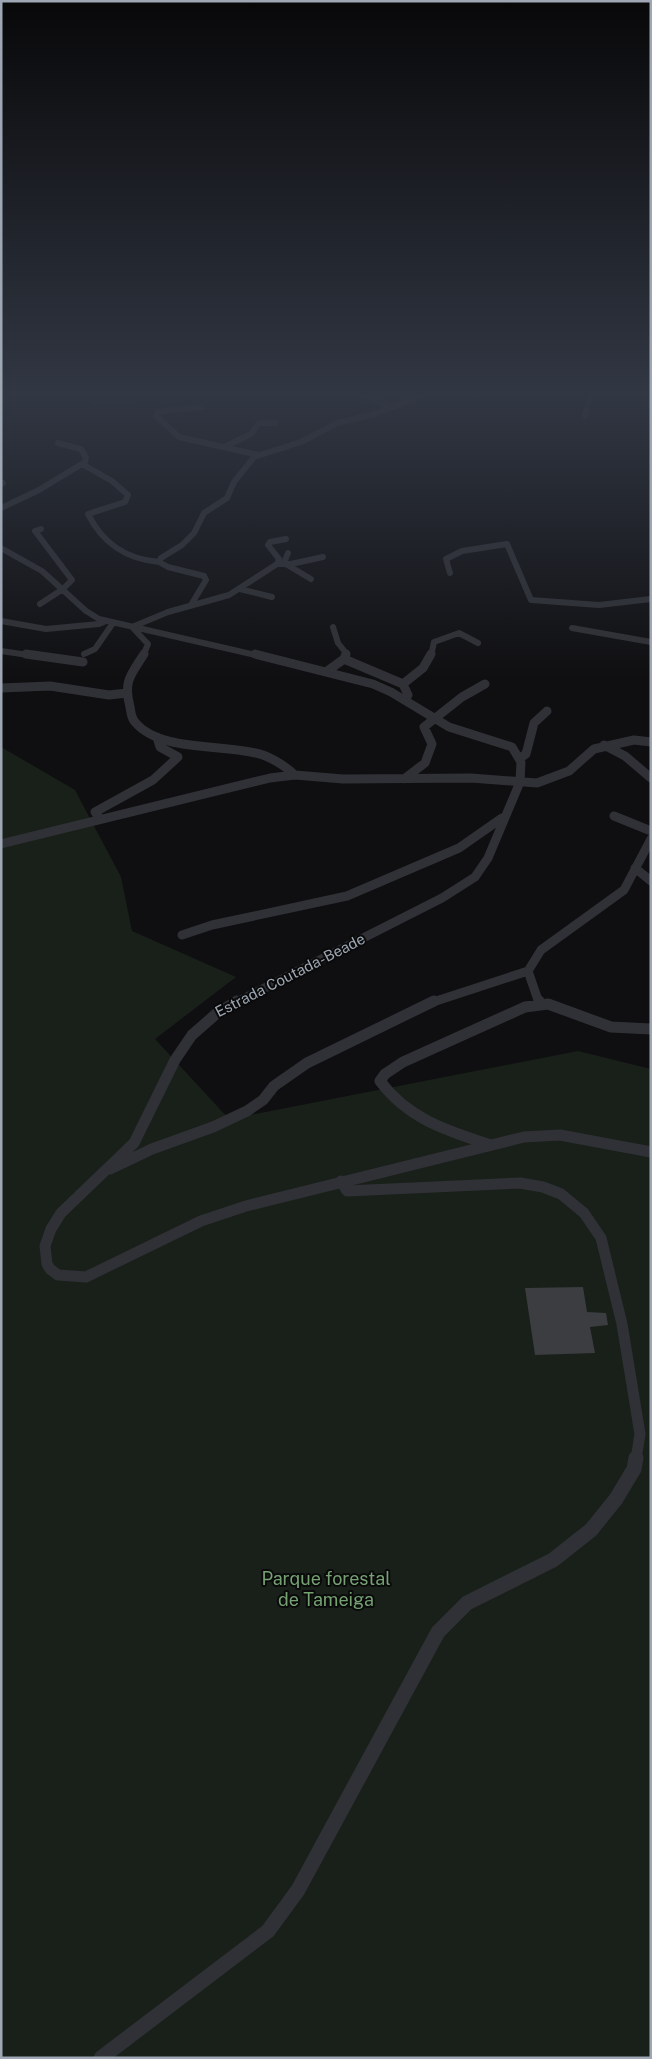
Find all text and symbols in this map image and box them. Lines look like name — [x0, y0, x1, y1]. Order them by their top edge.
street label: Estrada Coutada-Beade — [212, 930, 368, 1020]
park label: Parque forestal de Tameiga — [261, 1568, 391, 1610]

